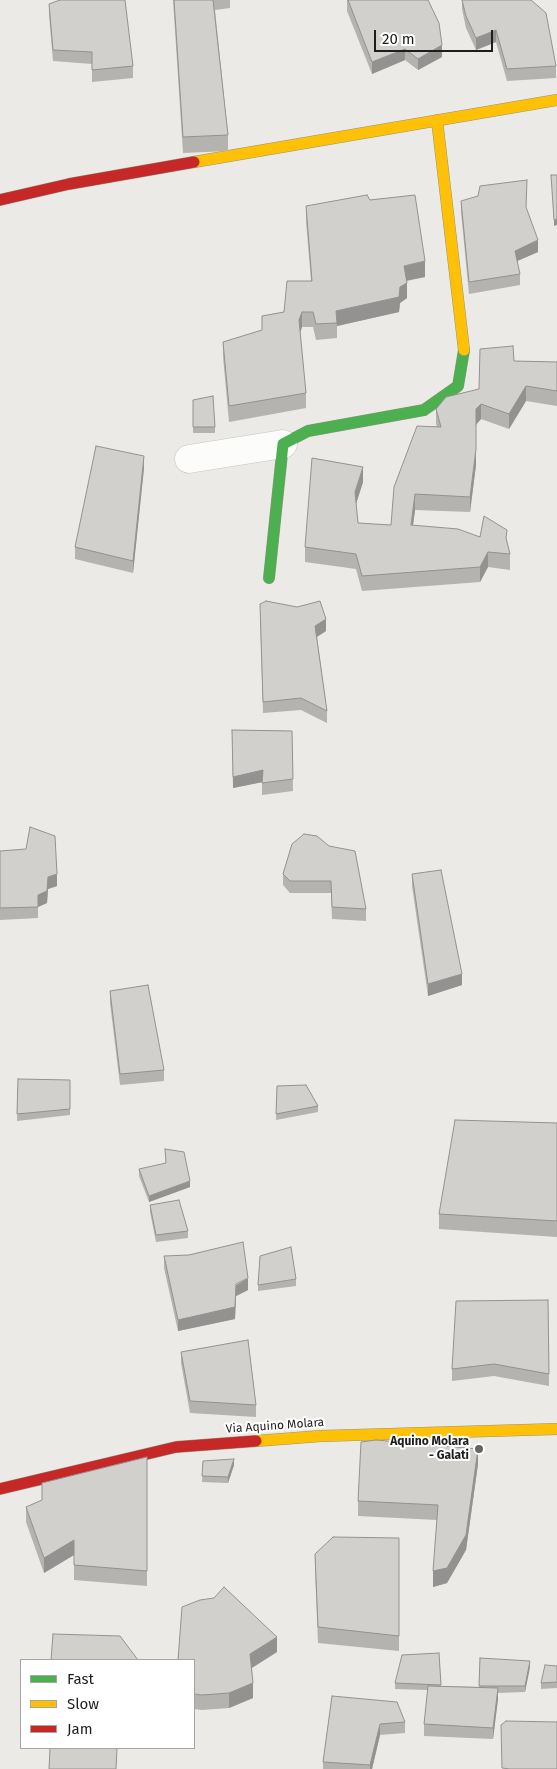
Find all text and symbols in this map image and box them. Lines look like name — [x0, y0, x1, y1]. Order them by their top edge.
scale bar — [377, 20, 496, 52]
text: 20 m — [382, 30, 415, 48]
street label: Via Aquino Molara — [225, 1415, 325, 1437]
place label: Aquino Molara - Galati — [390, 1435, 469, 1463]
marker: Aquino Molara - Galati — [473, 1443, 485, 1455]
legend — [20, 1659, 195, 1749]
text: Fast — [67, 1670, 94, 1688]
text: Slow — [67, 1695, 99, 1713]
text: Jam — [67, 1720, 93, 1738]

